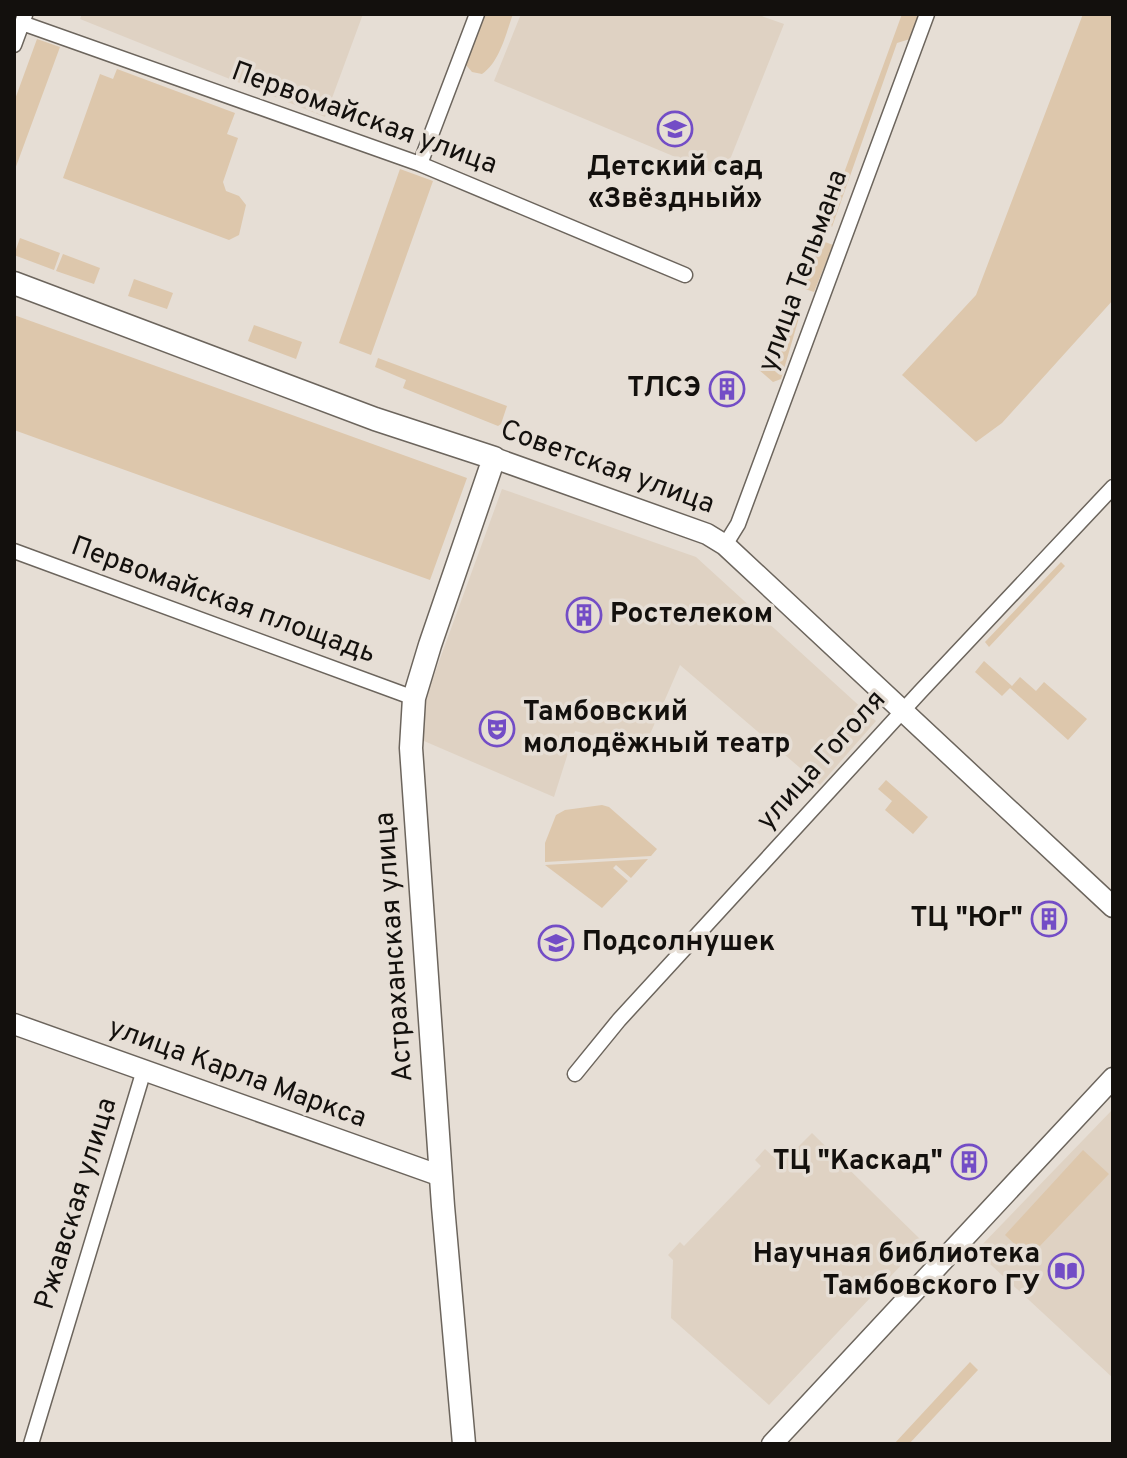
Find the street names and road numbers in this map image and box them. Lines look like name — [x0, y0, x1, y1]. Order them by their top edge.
street label: Первомайская улица — [226, 54, 502, 184]
street label: улица Тельмана — [751, 165, 857, 377]
street label: Советская улица — [495, 413, 719, 523]
street label: Первомайская площадь — [66, 529, 380, 673]
street label: улица Гоголя — [749, 683, 895, 839]
street label: Астраханская улица — [368, 811, 422, 1083]
street label: улица Карла Маркса — [103, 1011, 371, 1137]
street label: Ржавская улица — [28, 1094, 126, 1314]

